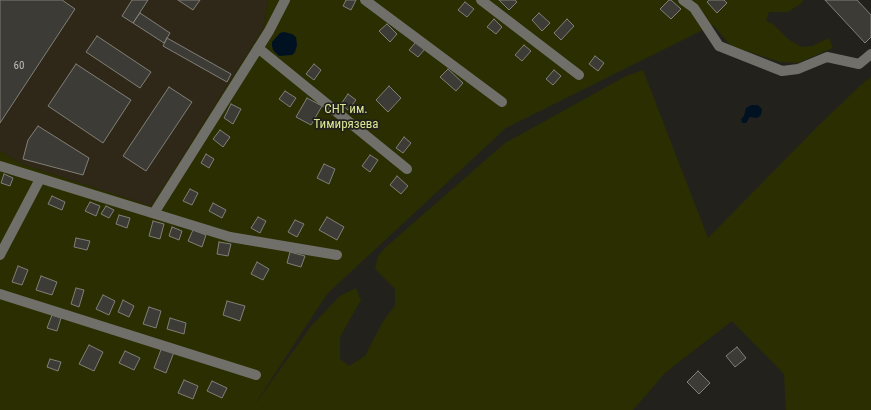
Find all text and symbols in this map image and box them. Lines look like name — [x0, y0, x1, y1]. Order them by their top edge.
house number: 60 — [14, 59, 24, 73]
park label: СНТ им. Тимирязева — [313, 102, 379, 133]

